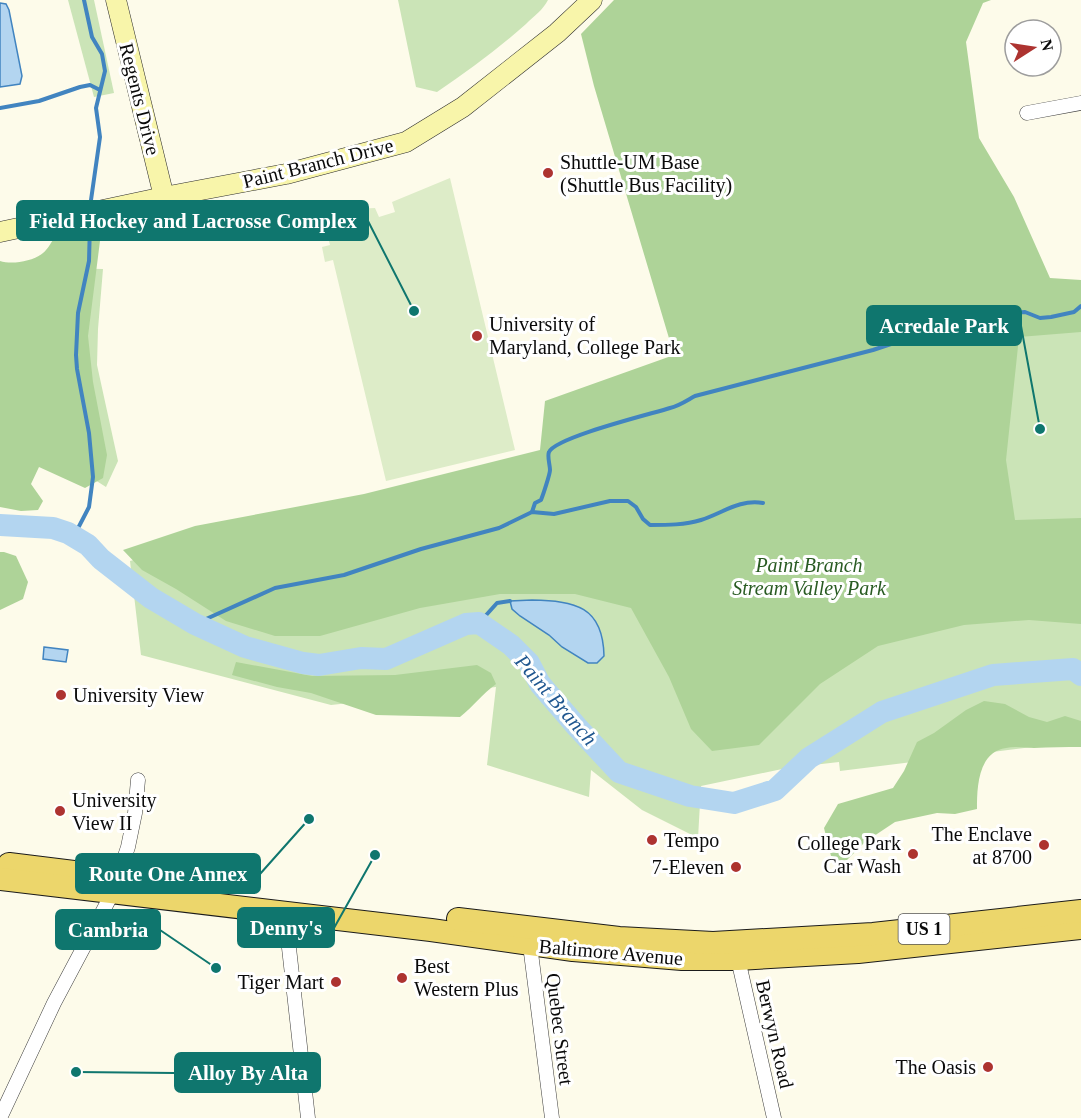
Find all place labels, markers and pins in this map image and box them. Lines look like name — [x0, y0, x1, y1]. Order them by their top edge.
place label: Shuttle-UM Base (Shuttle Bus Facility) — [560, 151, 732, 197]
marker: Shuttle-UM Base (Shuttle Bus Facility) — [541, 166, 555, 180]
callout: Field Hockey and Lacrosse Complex — [17, 201, 368, 240]
callout: Acredale Park — [867, 306, 1021, 345]
place label: University of Maryland, College Park — [489, 313, 681, 359]
marker: University of Maryland, College Park — [470, 329, 484, 343]
place label: University View — [73, 684, 205, 707]
marker: University View — [54, 688, 68, 702]
place label: University View II — [72, 789, 156, 834]
marker: University View II — [53, 804, 67, 818]
place label: The Enclave at 8700 — [932, 823, 1032, 868]
place label: Tempo — [664, 829, 719, 852]
place label: College Park Car Wash — [797, 832, 901, 877]
marker: Tempo — [645, 833, 659, 847]
marker: The Enclave at 8700 — [1037, 838, 1051, 852]
marker: College Park Car Wash — [906, 847, 920, 861]
callout: Route One Annex — [76, 854, 260, 893]
place label: 7-Eleven — [652, 856, 724, 878]
marker: 7-Eleven — [729, 860, 743, 874]
callout: Denny's — [238, 908, 334, 947]
callout: Cambria — [56, 910, 160, 949]
place label: Best Western Plus — [414, 955, 519, 1000]
place label: Tiger Mart — [238, 971, 324, 994]
marker: Best Western Plus — [395, 971, 409, 985]
marker: Tiger Mart — [329, 975, 343, 989]
callout: Alloy By Alta — [175, 1053, 320, 1092]
place label: The Oasis — [895, 1056, 976, 1078]
marker: The Oasis — [981, 1060, 995, 1074]

